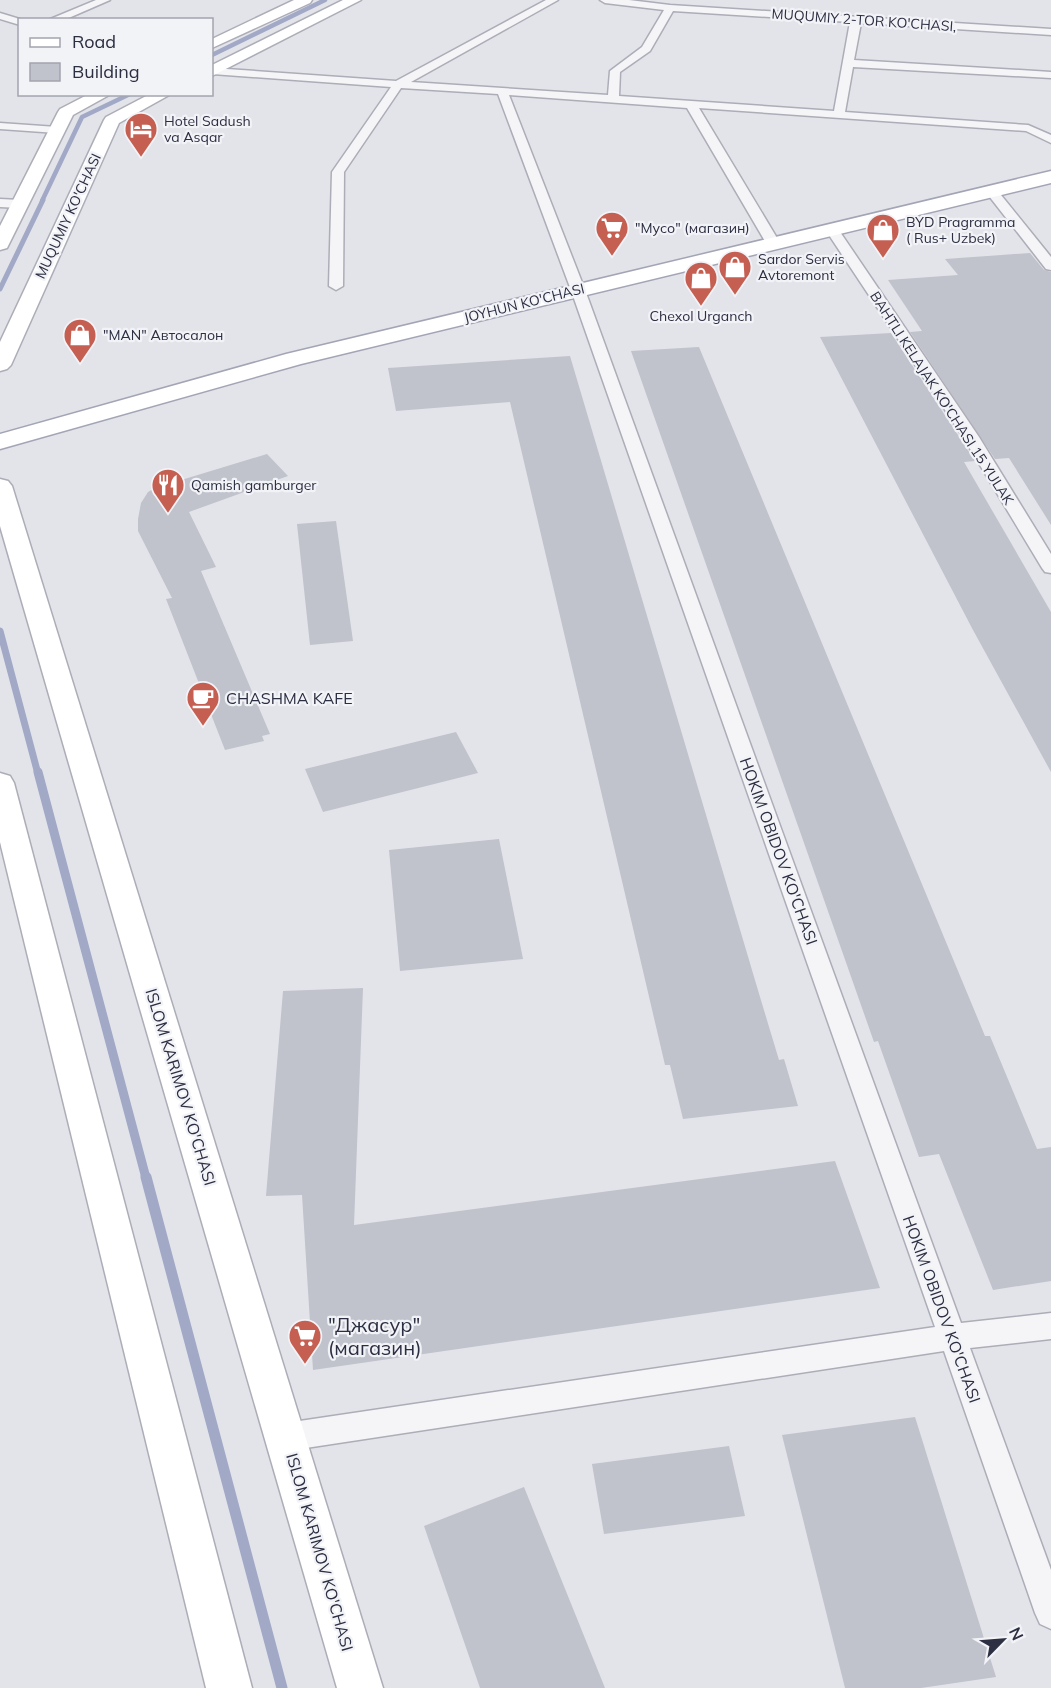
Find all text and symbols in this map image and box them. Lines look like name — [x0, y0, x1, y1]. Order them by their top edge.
street label: MUQUMIY 2-TOR KO'CHASI, — [771, 5, 957, 35]
legend — [18, 18, 213, 96]
text: Road — [72, 30, 116, 53]
text: Building — [72, 60, 140, 83]
hotel icon: Hotel Sadush va Asqar — [123, 111, 159, 158]
place label: Hotel Sadush va Asqar — [164, 112, 251, 146]
street label: MUQUMIY KO'CHASI — [31, 150, 105, 282]
supermarket icon: "Мусо" (магазин) — [594, 210, 630, 257]
shop icon: BYD Pragramma ( Rus+ Uzbek) — [865, 212, 901, 259]
place label: BYD Pragramma ( Rus+ Uzbek) — [906, 213, 1015, 247]
place label: "Мусо" (магазин) — [635, 219, 750, 237]
shop icon: Sardor Servis Avtoremont — [717, 249, 753, 296]
place label: Sardor Servis Avtoremont — [758, 250, 845, 284]
shop icon: Chexol Urganch — [683, 260, 719, 307]
street label: JOYHUN KO'CHASI — [462, 279, 586, 327]
street label: BAHTLI KELAJAK KO'CHASI 15 YULAK — [866, 288, 1018, 509]
place label: Chexol Urganch — [649, 307, 753, 325]
shop icon: "MAN" Автосалон — [62, 317, 98, 364]
place label: "MAN" Автосалон — [103, 326, 223, 344]
restaurant icon: Qamish gamburger — [150, 467, 186, 514]
place label: Qamish gamburger — [191, 476, 317, 494]
cafe icon: CHASHMA KAFE — [185, 680, 221, 727]
place label: CHASHMA KAFE — [226, 688, 353, 708]
street label: HOKIM OBIDOV KO'CHASI — [736, 754, 822, 948]
street label: ISLOM KARIMOV KO'CHASI — [141, 986, 221, 1188]
street label: HOKIM OBIDOV KO'CHASI — [899, 1212, 985, 1406]
place label: "Джасур" (магазин) — [328, 1312, 422, 1360]
supermarket icon: "Джасур" (магазин) — [287, 1318, 323, 1365]
street label: ISLOM KARIMOV KO'CHASI — [282, 1451, 358, 1653]
north arrow — [973, 1610, 1033, 1670]
text: N — [1005, 1624, 1028, 1643]

